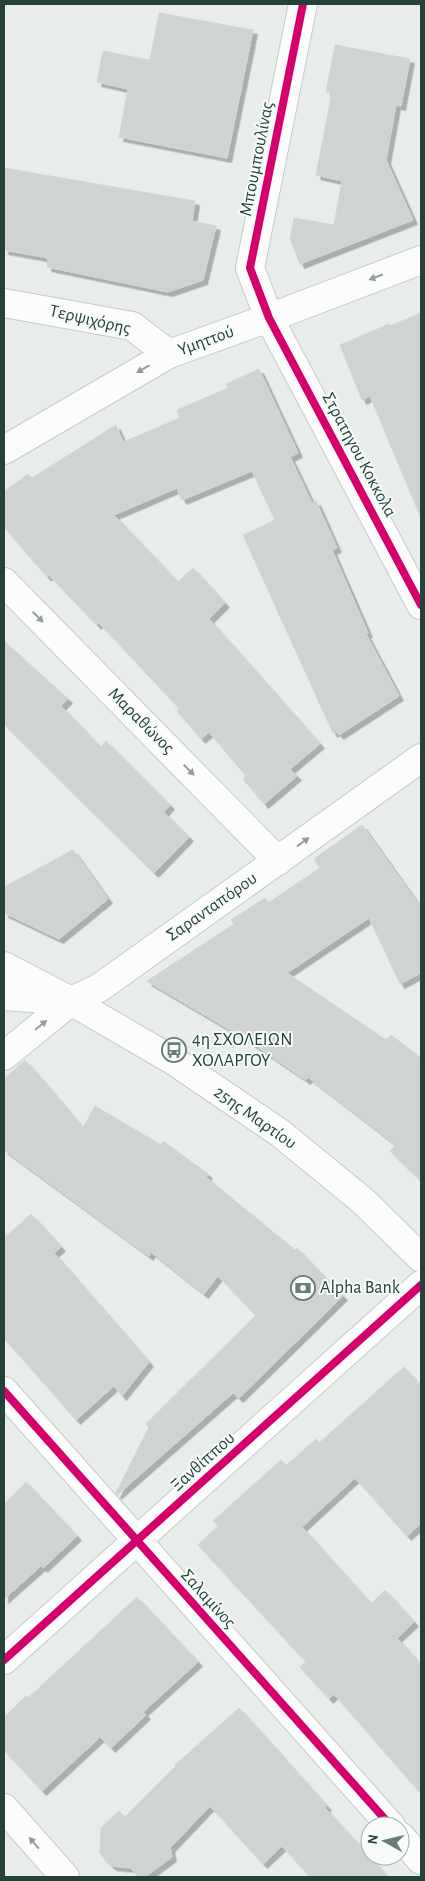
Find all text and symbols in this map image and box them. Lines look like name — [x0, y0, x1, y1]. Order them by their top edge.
street label: Μπουμπουλίνας — [236, 100, 277, 218]
one-way arrow — [368, 273, 383, 281]
street label: Τερψιχόρης — [48, 302, 132, 338]
street label: Υμηττού — [176, 323, 236, 359]
one-way arrow — [136, 365, 151, 373]
street label: Στρατηγου Κοκκολα — [319, 390, 399, 520]
one-way arrow — [32, 611, 44, 623]
street label: Μαραθώνος — [105, 685, 177, 757]
one-way arrow — [183, 764, 195, 776]
one-way arrow — [296, 837, 309, 848]
street label: Σαρανταπόρου — [163, 869, 261, 945]
one-way arrow — [35, 1020, 48, 1031]
place label: 4η ΣΧΟΛΕΙΩΝ ΧΟΛΑΡΓΟΥ — [192, 1031, 293, 1070]
bus stop icon: 4η ΣΧΟΛΕΙΩΝ ΧΟΛΑΡΓΟΥ — [161, 1037, 187, 1063]
street label: 25ης Μαρτίου — [210, 1082, 300, 1153]
bank icon: Alpha Bank — [290, 1275, 316, 1301]
place label: Alpha Bank — [320, 1279, 401, 1297]
street label: Ξανθίππου — [167, 1428, 238, 1495]
street label: Σαλαμίνος — [177, 1565, 240, 1632]
north arrow — [360, 1816, 410, 1866]
text: N — [366, 1834, 381, 1845]
one-way arrow — [29, 1836, 40, 1849]

